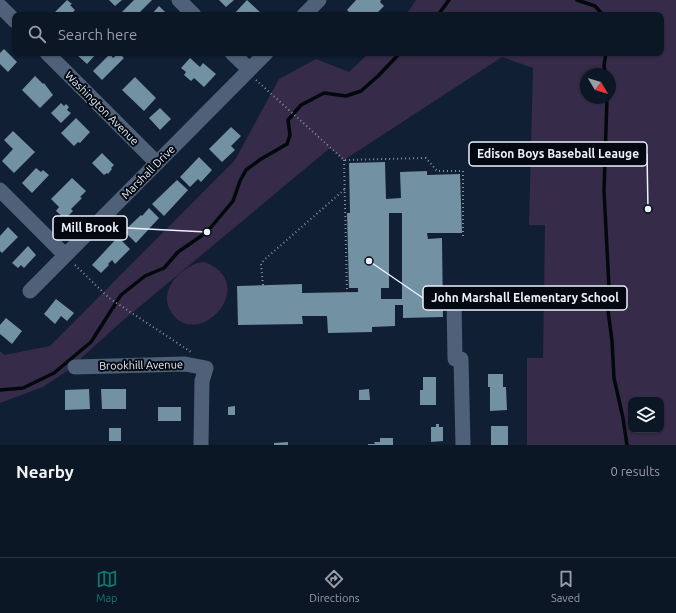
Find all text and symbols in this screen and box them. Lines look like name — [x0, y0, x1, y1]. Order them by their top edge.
search box — [12, 12, 664, 56]
icon: search — [26, 23, 48, 45]
text: Search here — [58, 26, 137, 43]
north arrow — [580, 68, 616, 104]
street label: Washington Avenue — [63, 69, 141, 147]
callout: Edison Boys Baseball Leauge — [469, 142, 647, 166]
street label: Marshall Drive — [119, 143, 177, 201]
text: Edison Boys Baseball Leauge — [477, 147, 639, 160]
callout: Mill Brook — [53, 216, 127, 240]
text: Mill Brook — [61, 221, 119, 234]
callout: John Marshall Elementary School — [423, 286, 627, 310]
text: John Marshall Elementary School — [431, 291, 619, 304]
street label: Brookhill Avenue — [99, 358, 183, 372]
map controls — [628, 397, 664, 433]
button: layers — [628, 397, 664, 433]
text: Nearby — [16, 462, 74, 481]
text: 0 results — [610, 464, 660, 478]
tab: Map — [96, 568, 118, 604]
tab: Directions — [309, 568, 359, 604]
tab: Saved — [551, 568, 580, 604]

